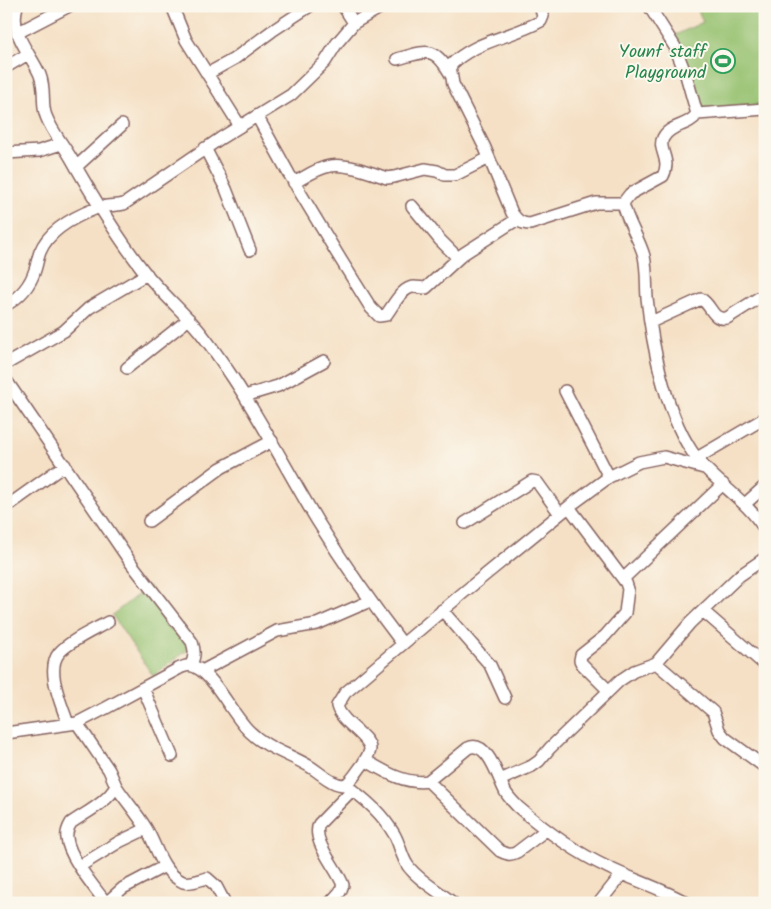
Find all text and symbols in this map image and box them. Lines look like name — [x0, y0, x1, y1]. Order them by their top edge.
place label: Younf staff Playground — [619, 38, 708, 88]
sports icon: Younf staff Playground — [710, 48, 736, 74]

